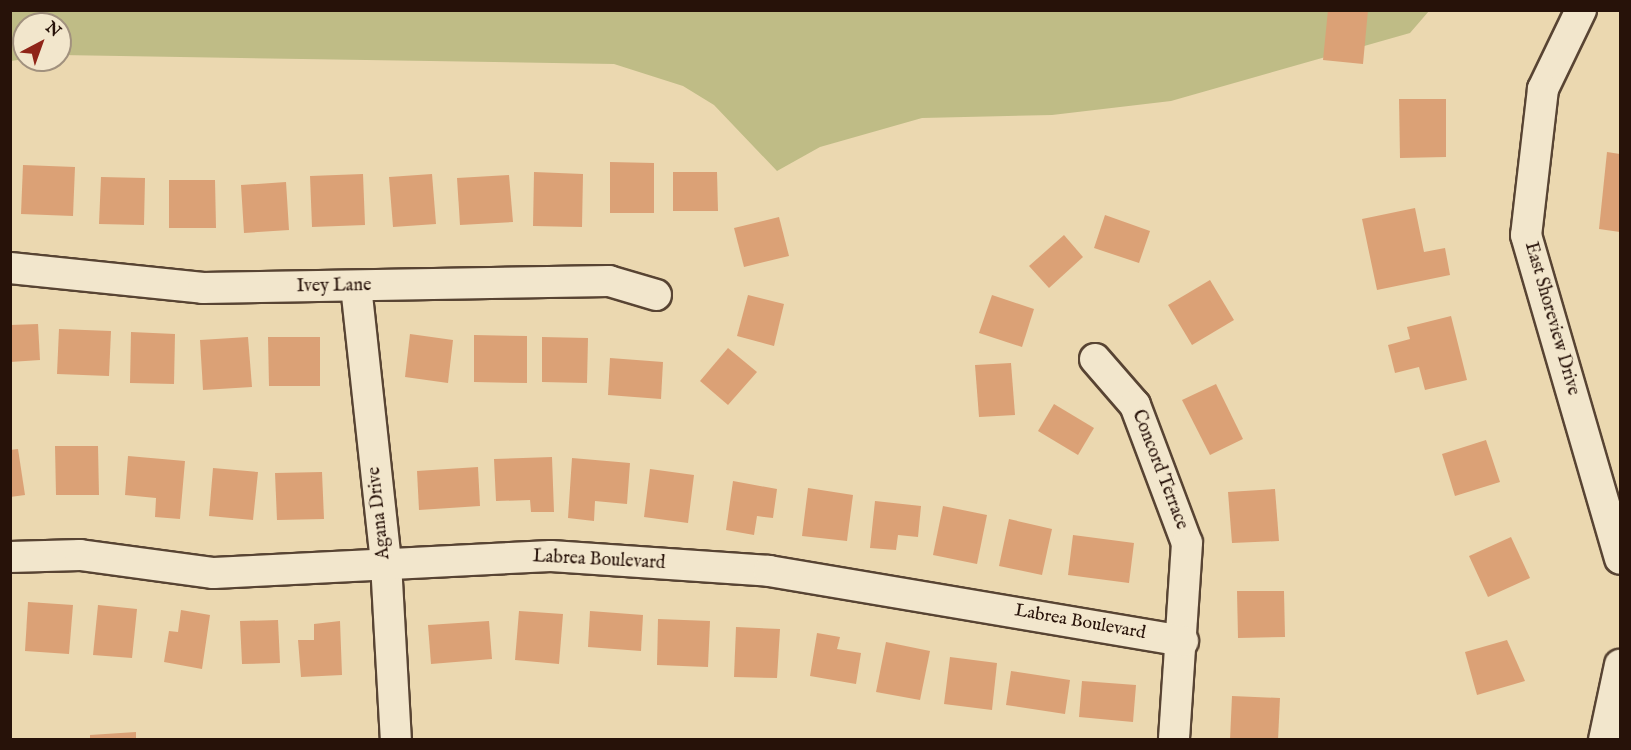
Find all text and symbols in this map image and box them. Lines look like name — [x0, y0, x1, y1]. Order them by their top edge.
north arrow — [12, 12, 72, 72]
text: N — [41, 18, 64, 42]
street label: East Shoreview Drive — [1519, 240, 1583, 398]
street label: Ivey Lane — [296, 276, 372, 298]
street label: Concord Terrace — [1126, 407, 1192, 533]
street label: Agana Drive — [364, 466, 396, 560]
street label: Labrea Boulevard — [532, 547, 666, 575]
street label: Labrea Boulevard — [1013, 601, 1147, 645]

